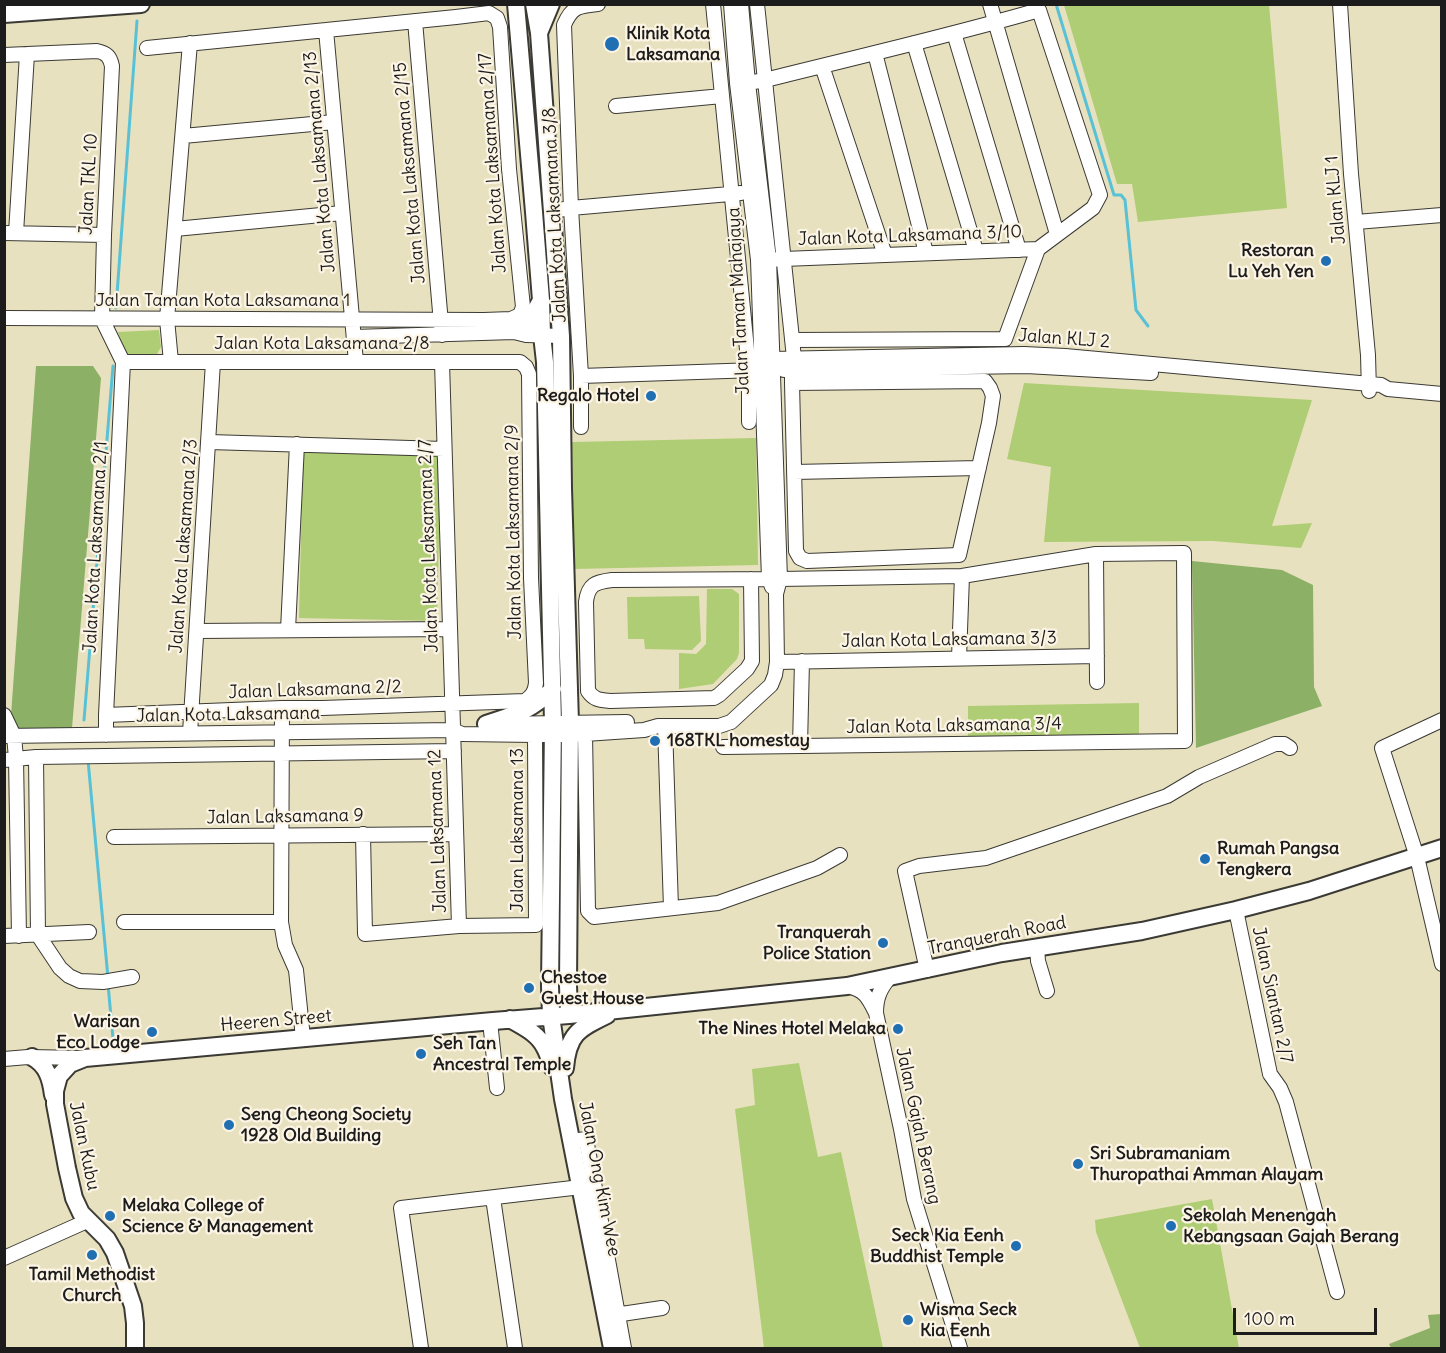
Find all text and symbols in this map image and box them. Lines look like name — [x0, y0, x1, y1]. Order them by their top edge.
place label: Klinik Kota Laksamana — [626, 23, 720, 66]
marker: Klinik Kota Laksamana — [603, 35, 621, 53]
street label: Jalan Kota Laksamana 2/13 — [300, 50, 340, 274]
street label: Jalan Kota Laksamana 2/17 — [475, 52, 511, 274]
street label: Jalan Kota Laksamana 2/15 — [390, 61, 430, 285]
street label: Jalan Kota Laksamana 3/8 — [539, 107, 571, 323]
street label: Jalan TKL 10 — [76, 133, 102, 235]
street label: Jalan KLJ 1 — [1321, 155, 1351, 245]
street label: Jalan Taman Mahajaya — [723, 207, 755, 395]
street label: Jalan Kota Laksamana 3/10 — [798, 221, 1022, 251]
place label: Restoran Lu Yeh Yen — [1228, 240, 1314, 282]
marker: Restoran Lu Yeh Yen — [1319, 254, 1333, 268]
street label: Jalan Taman Kota Laksamana 1 — [95, 290, 351, 312]
street label: Jalan KLJ 2 — [1017, 325, 1111, 353]
street label: Jalan Kota Laksamana 2/8 — [214, 333, 430, 355]
place label: Regalo Hotel — [537, 385, 639, 407]
marker: Regalo Hotel — [644, 389, 658, 403]
street label: Jalan Kota Laksamana 2/9 — [501, 424, 527, 640]
street label: Jalan Kota Laksamana 2/3 — [166, 438, 202, 654]
street label: Jalan Kota Laksamana 2/7 — [414, 439, 444, 653]
street label: Jalan Kota Laksamana 2/1 — [80, 441, 112, 653]
street label: Jalan Kota Laksamana 3/3 — [841, 627, 1057, 653]
street label: Jalan Laksamana 2/2 — [228, 676, 402, 704]
street label: Jalan Kota Laksamana — [136, 703, 320, 727]
street label: Jalan Kota Laksamana 3/4 — [846, 713, 1062, 739]
place label: 168TKL homestay — [667, 730, 810, 752]
marker: 168TKL homestay — [648, 734, 662, 748]
street label: Jalan Laksamana 13 — [507, 748, 529, 912]
street label: Jalan Laksamana 12 — [424, 749, 452, 913]
street label: Jalan Laksamana 9 — [206, 805, 364, 829]
place label: Rumah Pangsa Tengkera — [1217, 838, 1339, 880]
marker: Rumah Pangsa Tengkera — [1198, 852, 1212, 866]
street label: Tranquerah Road — [926, 912, 1068, 960]
place label: Tranquerah Police Station — [763, 922, 871, 964]
street label: Jalan Siantan 2/7 — [1247, 925, 1297, 1065]
marker: Tranquerah Police Station — [876, 936, 890, 950]
place label: Chestoe Guest House — [541, 967, 644, 1010]
marker: Chestoe Guest House — [522, 981, 536, 995]
street label: Heeren Street — [220, 1005, 332, 1037]
place label: Warisan Eco Lodge — [56, 1011, 140, 1054]
place label: The Nines Hotel Melaka — [699, 1018, 886, 1040]
marker: The Nines Hotel Melaka — [891, 1022, 905, 1036]
marker: Warisan Eco Lodge — [145, 1025, 159, 1039]
place label: Seh Tan Ancestral Temple — [433, 1033, 571, 1076]
street label: Jalan Gajah Berang — [891, 1045, 945, 1207]
marker: Seh Tan Ancestral Temple — [414, 1047, 428, 1061]
street label: Jalan Kubu — [64, 1100, 104, 1192]
street label: Jalan Ong Kim Wee — [573, 1100, 625, 1258]
place label: Seng Cheong Society 1928 Old Building — [241, 1104, 412, 1146]
marker: Seng Cheong Society 1928 Old Building — [222, 1118, 236, 1132]
place label: Sri Subramaniam Thuropathai Amman Alayam — [1090, 1143, 1323, 1186]
marker: Sri Subramaniam Thuropathai Amman Alayam — [1071, 1157, 1085, 1171]
place label: Melaka College of Science & Management — [122, 1195, 313, 1238]
place label: Sekolah Menengah Kebangsaan Gajah Berang — [1183, 1205, 1399, 1248]
marker: Melaka College of Science & Management — [103, 1209, 117, 1223]
marker: Sekolah Menengah Kebangsaan Gajah Berang — [1164, 1219, 1178, 1233]
place label: Seck Kia Eenh Buddhist Temple — [870, 1225, 1004, 1268]
marker: Seck Kia Eenh Buddhist Temple — [1009, 1239, 1023, 1253]
marker: Tamil Methodist Church — [85, 1248, 99, 1262]
place label: Tamil Methodist Church — [29, 1264, 155, 1306]
scale bar — [1236, 1296, 1380, 1334]
place label: Wisma Seck Kia Eenh — [920, 1299, 1017, 1342]
text: 100 m — [1244, 1307, 1295, 1330]
marker: Wisma Seck Kia Eenh — [901, 1313, 915, 1327]

